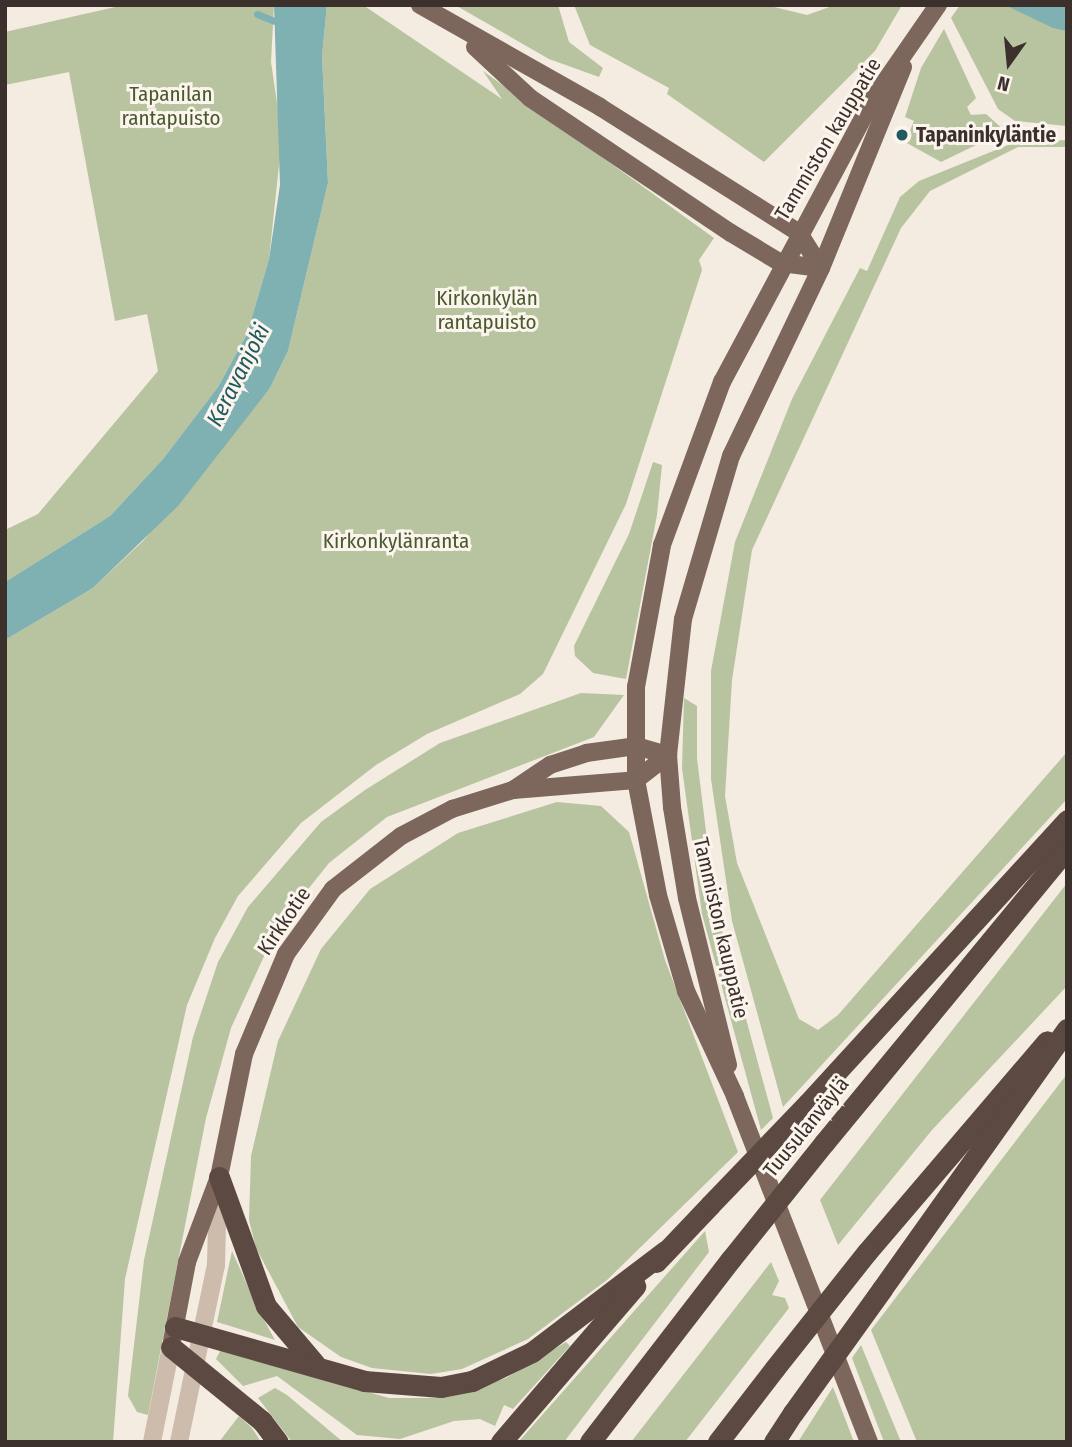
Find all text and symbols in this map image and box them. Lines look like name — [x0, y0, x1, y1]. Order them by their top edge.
north arrow — [974, 28, 1044, 98]
street label: Tammiston kauppatie — [770, 53, 886, 225]
text: N — [995, 71, 1012, 96]
park label: Tapanilan rantapuisto — [121, 81, 221, 131]
place label: Tapaninkyläntie — [916, 122, 1056, 148]
marker: Tapaninkyläntie — [894, 127, 910, 143]
park label: Kirkonkylän rantapuisto — [436, 285, 538, 335]
water label: Keravanjoki — [200, 319, 276, 431]
park label: Kirkonkylänranta — [323, 528, 469, 554]
street label: Tammiston kauppatie — [688, 835, 754, 1021]
street label: Kirkkotie — [252, 882, 316, 960]
street label: Tuusulanväylä — [758, 1072, 854, 1182]

